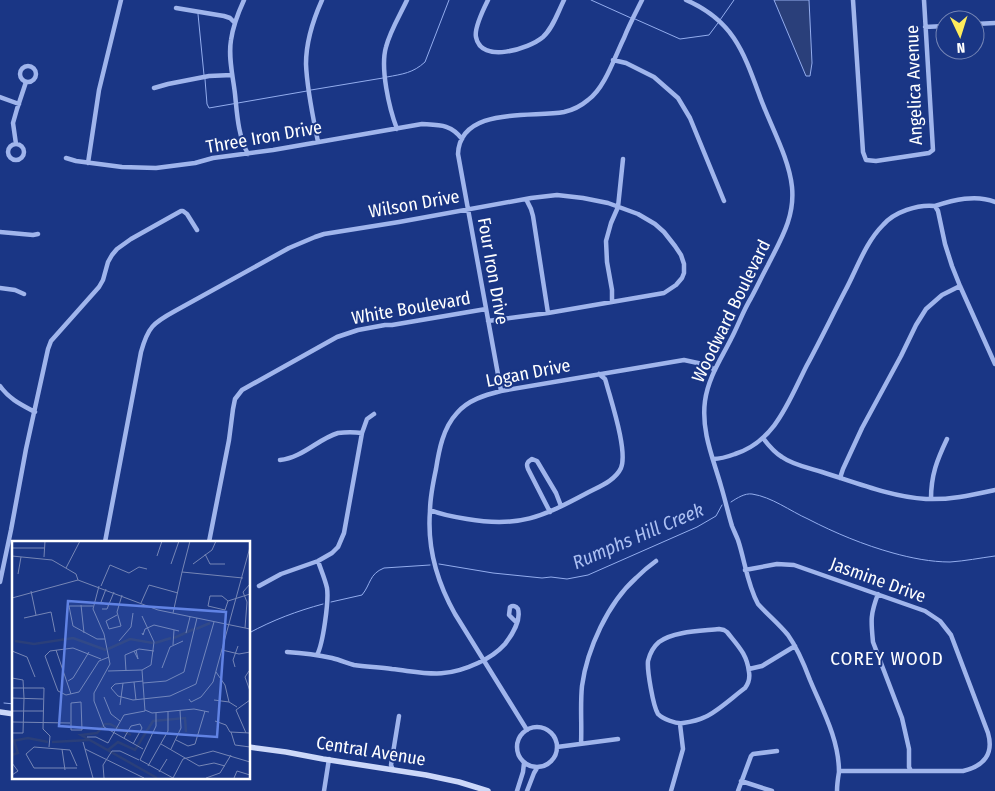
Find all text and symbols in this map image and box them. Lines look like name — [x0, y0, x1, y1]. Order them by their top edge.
north arrow — [935, 10, 985, 60]
street label: Angelica Avenue — [901, 25, 927, 145]
text: N — [956, 39, 966, 56]
street label: Three Iron Drive — [204, 116, 324, 158]
street label: Wilson Drive — [367, 185, 461, 223]
street label: Four Iron Drive — [473, 216, 513, 326]
street label: Woodward Boulevard — [687, 236, 775, 386]
street label: White Boulevard — [350, 287, 472, 329]
street label: Logan Drive — [484, 354, 572, 392]
water label: Rumphs Hill Creek — [569, 498, 707, 574]
inset map — [12, 541, 250, 778]
street label: Jasmine Drive — [827, 552, 929, 608]
district label: COREY WOOD — [830, 647, 944, 670]
street label: Central Avenue — [315, 731, 427, 771]

